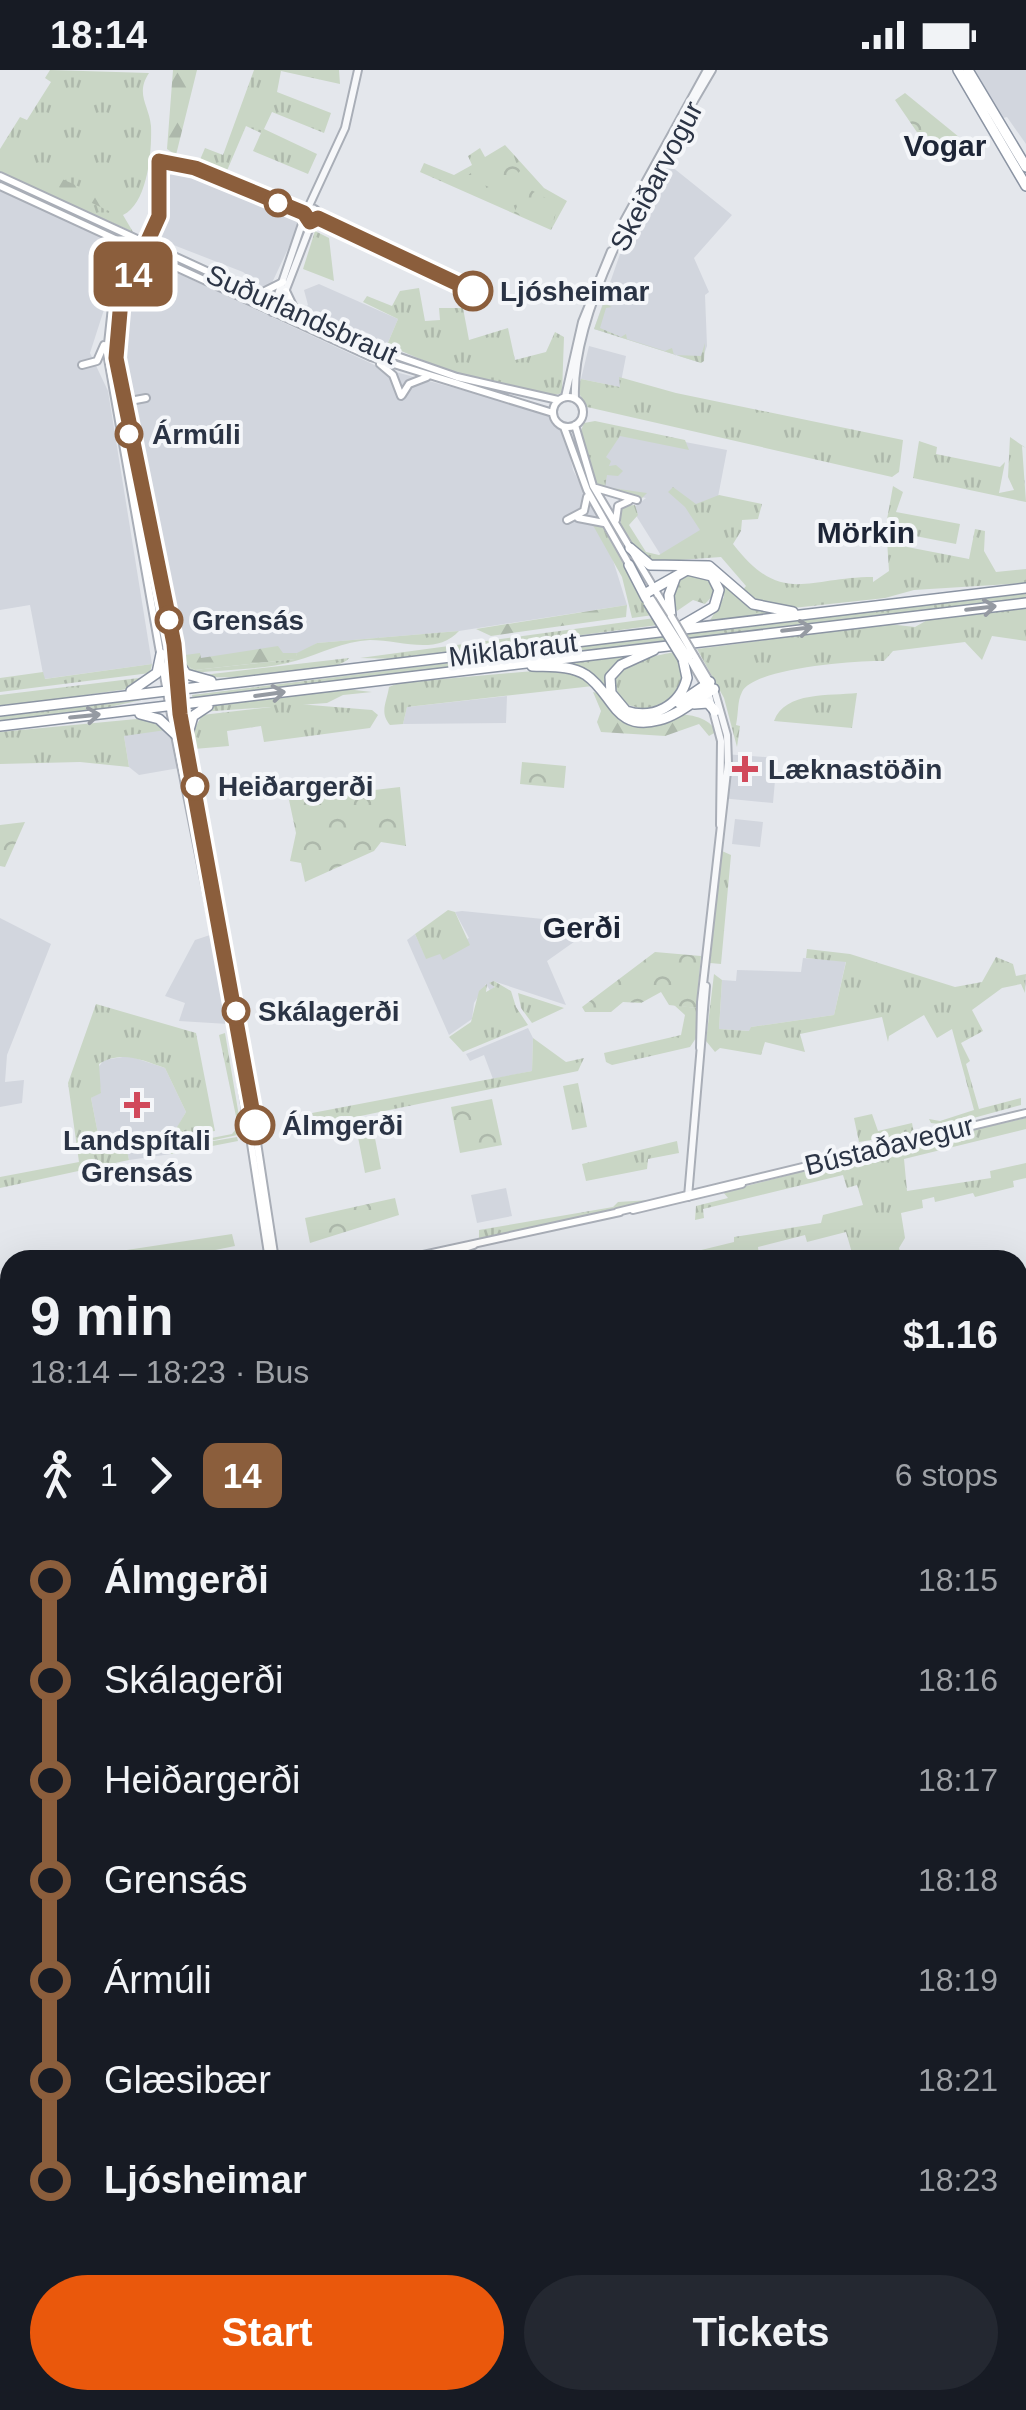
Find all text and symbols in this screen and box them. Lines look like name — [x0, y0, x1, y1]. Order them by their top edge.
text: 18:14 — [50, 14, 147, 56]
street label: Skeiðarvogur — [604, 96, 709, 256]
district label: Vogar — [904, 129, 987, 162]
unlabelled marker — [265, 190, 291, 216]
line badge: 14 — [88, 242, 178, 306]
text: 14 — [114, 255, 152, 294]
street label: Suðurlandsbraut — [202, 259, 402, 370]
marker: Ljósheimar — [454, 272, 492, 310]
place label: Ljósheimar — [500, 276, 649, 307]
place label: Ármúli — [152, 419, 241, 450]
marker: Ármúli — [116, 421, 142, 447]
district label: Mörkin — [817, 516, 915, 549]
one-way arrow — [964, 598, 996, 617]
place label: Grensás — [192, 605, 304, 636]
marker: Grensás — [156, 607, 182, 633]
one-way arrow — [780, 619, 813, 638]
street label: Miklabraut — [447, 626, 579, 673]
one-way arrow — [253, 684, 285, 702]
one-way arrow — [68, 706, 100, 725]
place label: Læknastöðin — [768, 754, 942, 785]
marker: Læknastöðin — [732, 756, 758, 782]
place label: Heiðargerði — [218, 771, 374, 802]
marker: Heiðargerði — [182, 773, 208, 799]
district label: Gerði — [543, 911, 621, 944]
place label: Skálagerði — [258, 996, 400, 1027]
marker: Skálagerði — [223, 998, 249, 1024]
marker: Landspítali Grensás — [124, 1092, 150, 1118]
marker: Álmgerði — [236, 1106, 274, 1144]
place label: Álmgerði — [282, 1110, 403, 1141]
street label: Bústaðavegur — [802, 1110, 977, 1181]
place label: Landspítali Grensás — [63, 1125, 211, 1188]
text: 9 min — [30, 1285, 174, 1347]
text: $1.16 — [903, 1314, 998, 1356]
text: 18:14 – 18:23 · Bus — [30, 1354, 309, 1390]
icon: walk — [30, 1448, 85, 1503]
icon: forward — [133, 1448, 188, 1503]
text: 14 — [223, 1456, 262, 1495]
text: 1 — [100, 1457, 118, 1493]
text: 6 stops — [895, 1457, 998, 1493]
text: Álmgerði — [104, 1559, 269, 1601]
text: 18:15 — [918, 1562, 998, 1598]
text: Skálagerði — [104, 1659, 284, 1701]
text: 18:16 — [918, 1662, 998, 1698]
text: Heiðargerði — [104, 1759, 300, 1801]
text: 18:17 — [918, 1762, 998, 1798]
text: Grensás — [104, 1859, 248, 1901]
text: 18:18 — [918, 1862, 998, 1898]
text: Ármúli — [104, 1959, 212, 2001]
text: 18:19 — [918, 1962, 998, 1998]
text: Glæsibær — [104, 2059, 271, 2101]
text: 18:21 — [918, 2062, 998, 2098]
text: Ljósheimar — [104, 2159, 307, 2201]
text: 18:23 — [918, 2162, 998, 2198]
button: Start — [30, 2275, 504, 2390]
button: Tickets — [524, 2275, 998, 2390]

